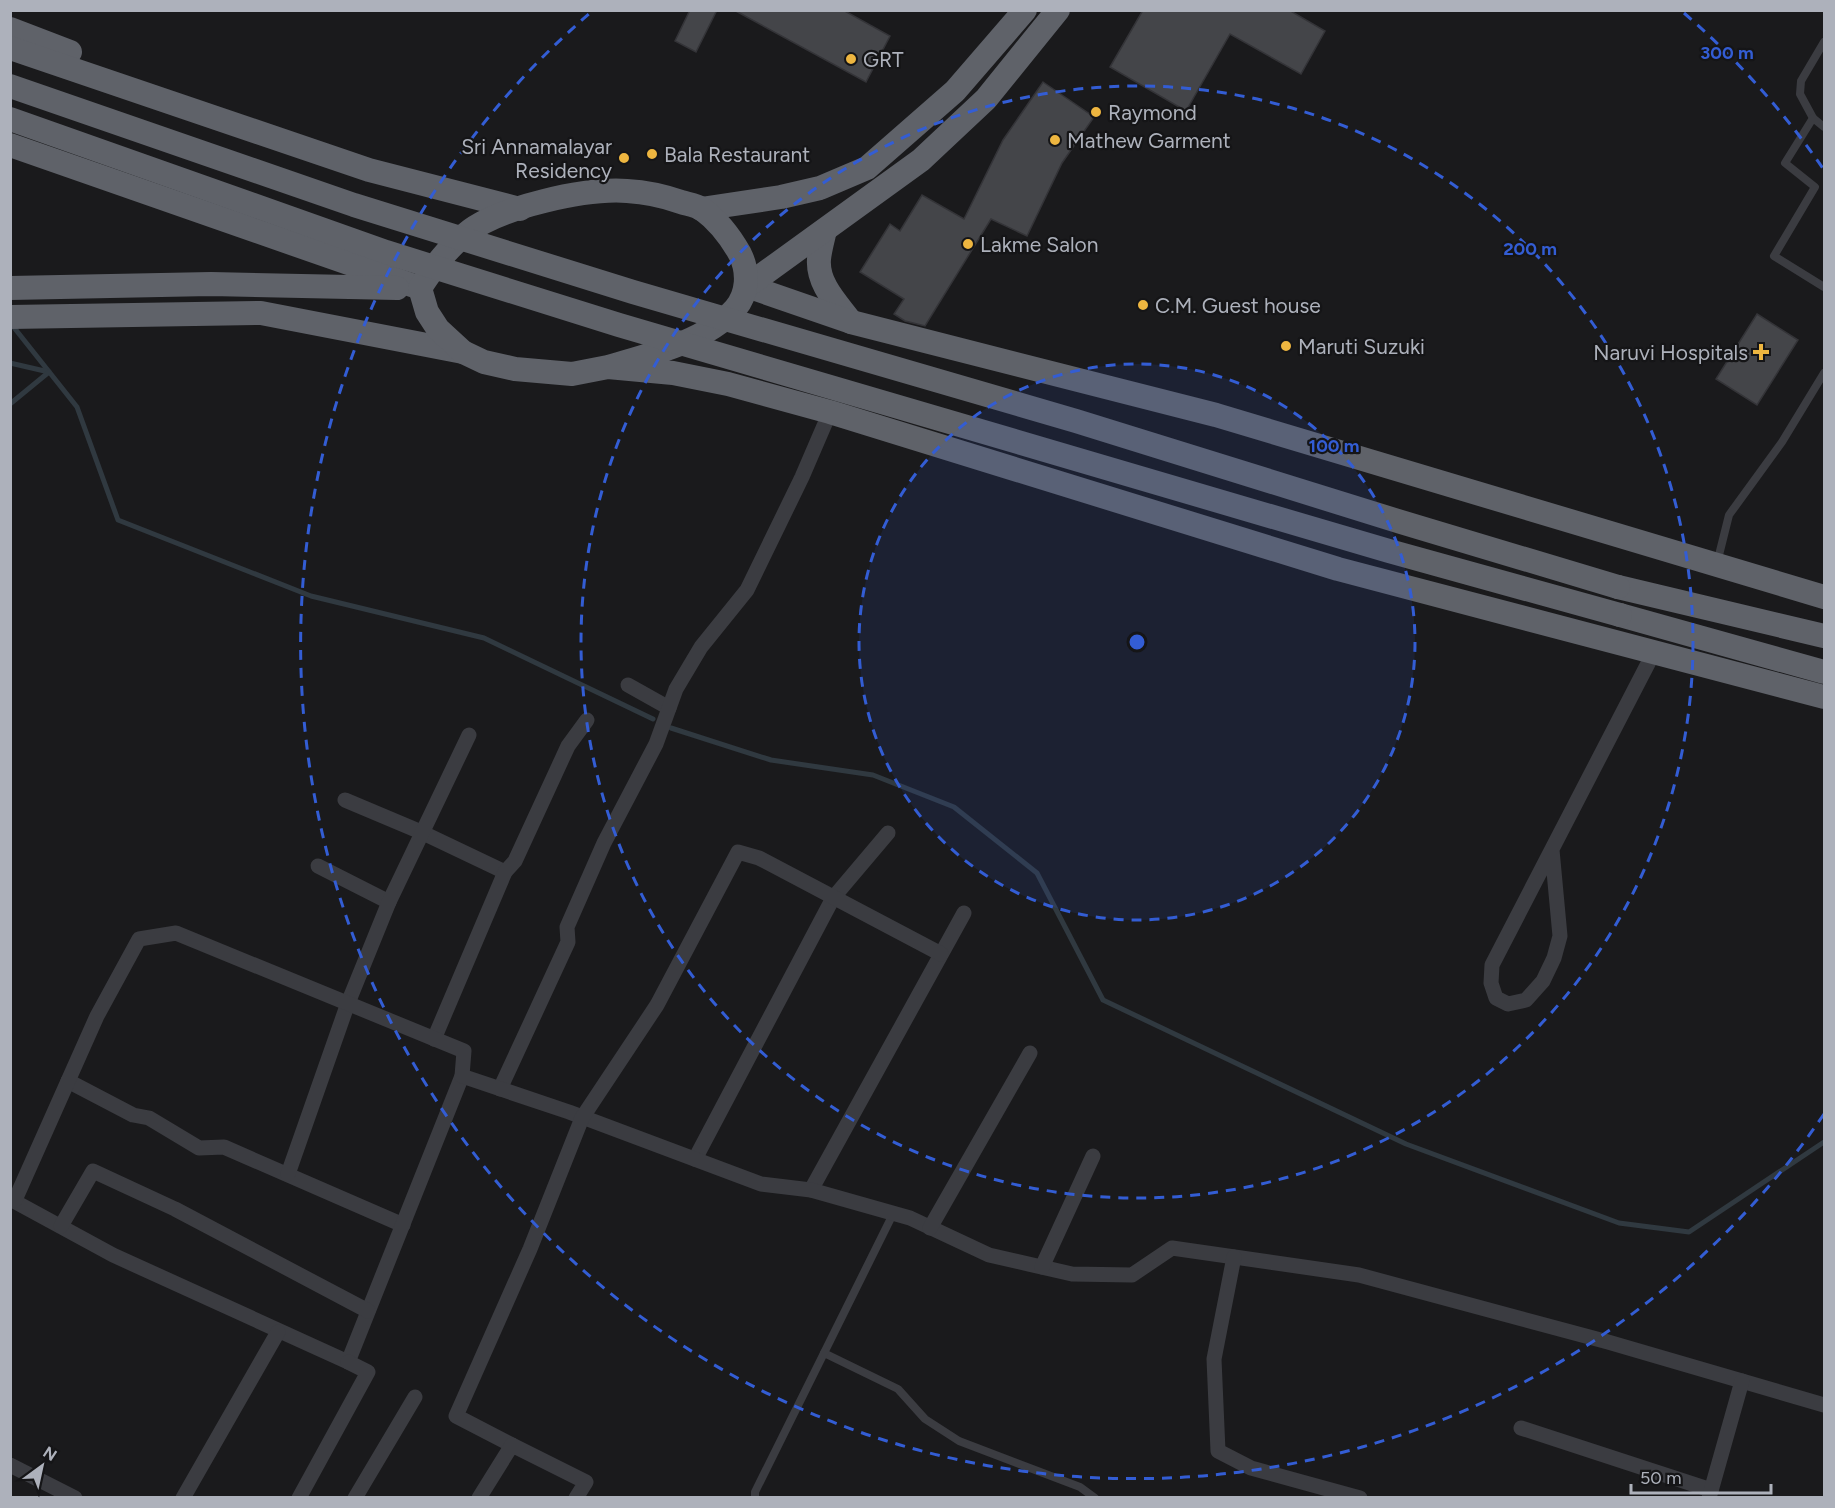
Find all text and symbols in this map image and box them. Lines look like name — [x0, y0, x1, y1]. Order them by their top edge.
text: 300 m — [1700, 42, 1754, 64]
place label: GRT — [863, 47, 904, 72]
marker: GRT — [844, 52, 858, 66]
place label: Raymond — [1108, 100, 1197, 125]
marker: Raymond — [1089, 105, 1103, 119]
place label: Mathew Garment — [1067, 128, 1231, 153]
marker: Mathew Garment — [1048, 133, 1062, 147]
place label: Sri Annamalayar Residency — [461, 134, 612, 183]
place label: Bala Restaurant — [664, 142, 810, 167]
marker: Bala Restaurant — [645, 147, 659, 161]
marker: Sri Annamalayar Residency — [617, 151, 631, 165]
place label: Lakme Salon — [980, 232, 1098, 257]
marker: Lakme Salon — [961, 237, 975, 251]
text: 200 m — [1503, 238, 1557, 260]
place label: C.M. Guest house — [1155, 293, 1321, 318]
marker: C.M. Guest house — [1136, 298, 1150, 312]
place label: Maruti Suzuki — [1298, 334, 1425, 359]
marker: Maruti Suzuki — [1279, 339, 1293, 353]
place label: Naruvi Hospitals — [1593, 340, 1748, 365]
marker: Naruvi Hospitals — [1752, 343, 1770, 361]
text: 100 m — [1309, 435, 1359, 457]
centre of rings — [1127, 632, 1147, 652]
north arrow — [12, 1436, 72, 1496]
text: N — [40, 1443, 60, 1465]
scale bar — [1631, 1457, 1770, 1495]
text: 50 m — [1640, 1467, 1682, 1489]

